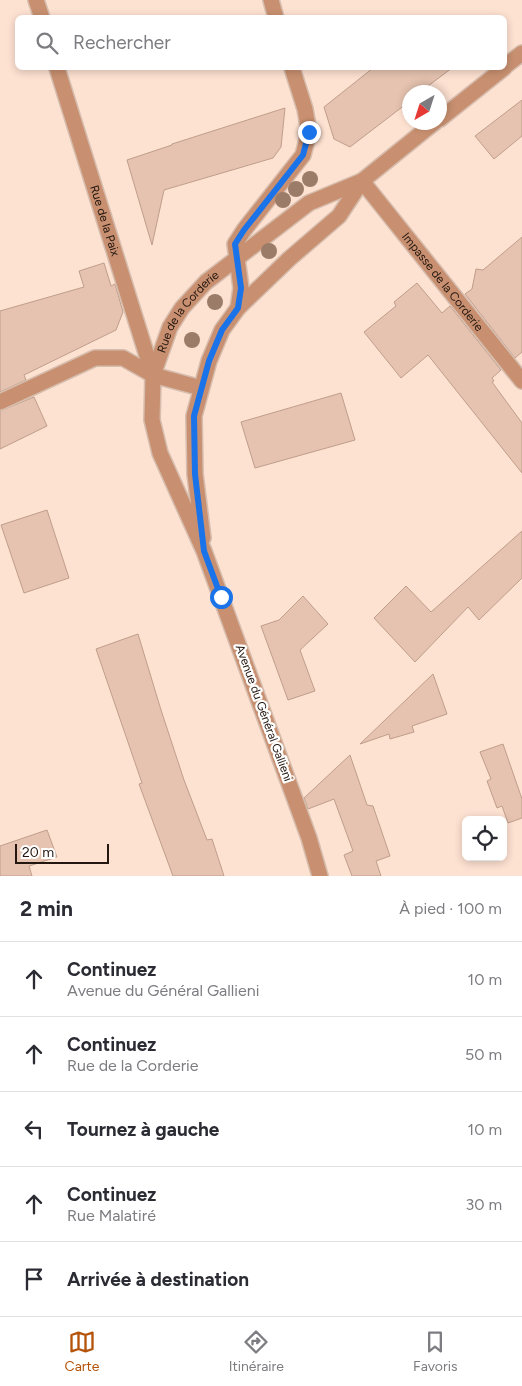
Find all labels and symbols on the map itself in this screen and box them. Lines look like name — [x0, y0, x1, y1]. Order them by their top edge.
north arrow — [402, 85, 447, 130]
route end — [298, 121, 321, 144]
street label: Rue de la Paix — [87, 184, 122, 258]
street label: Impasse de la Corderie — [399, 230, 487, 334]
street label: Rue de la Corderie — [154, 268, 222, 355]
route start — [210, 586, 233, 609]
street label: Avenue du Général Gallieni — [233, 643, 295, 783]
scale bar — [15, 841, 109, 864]

